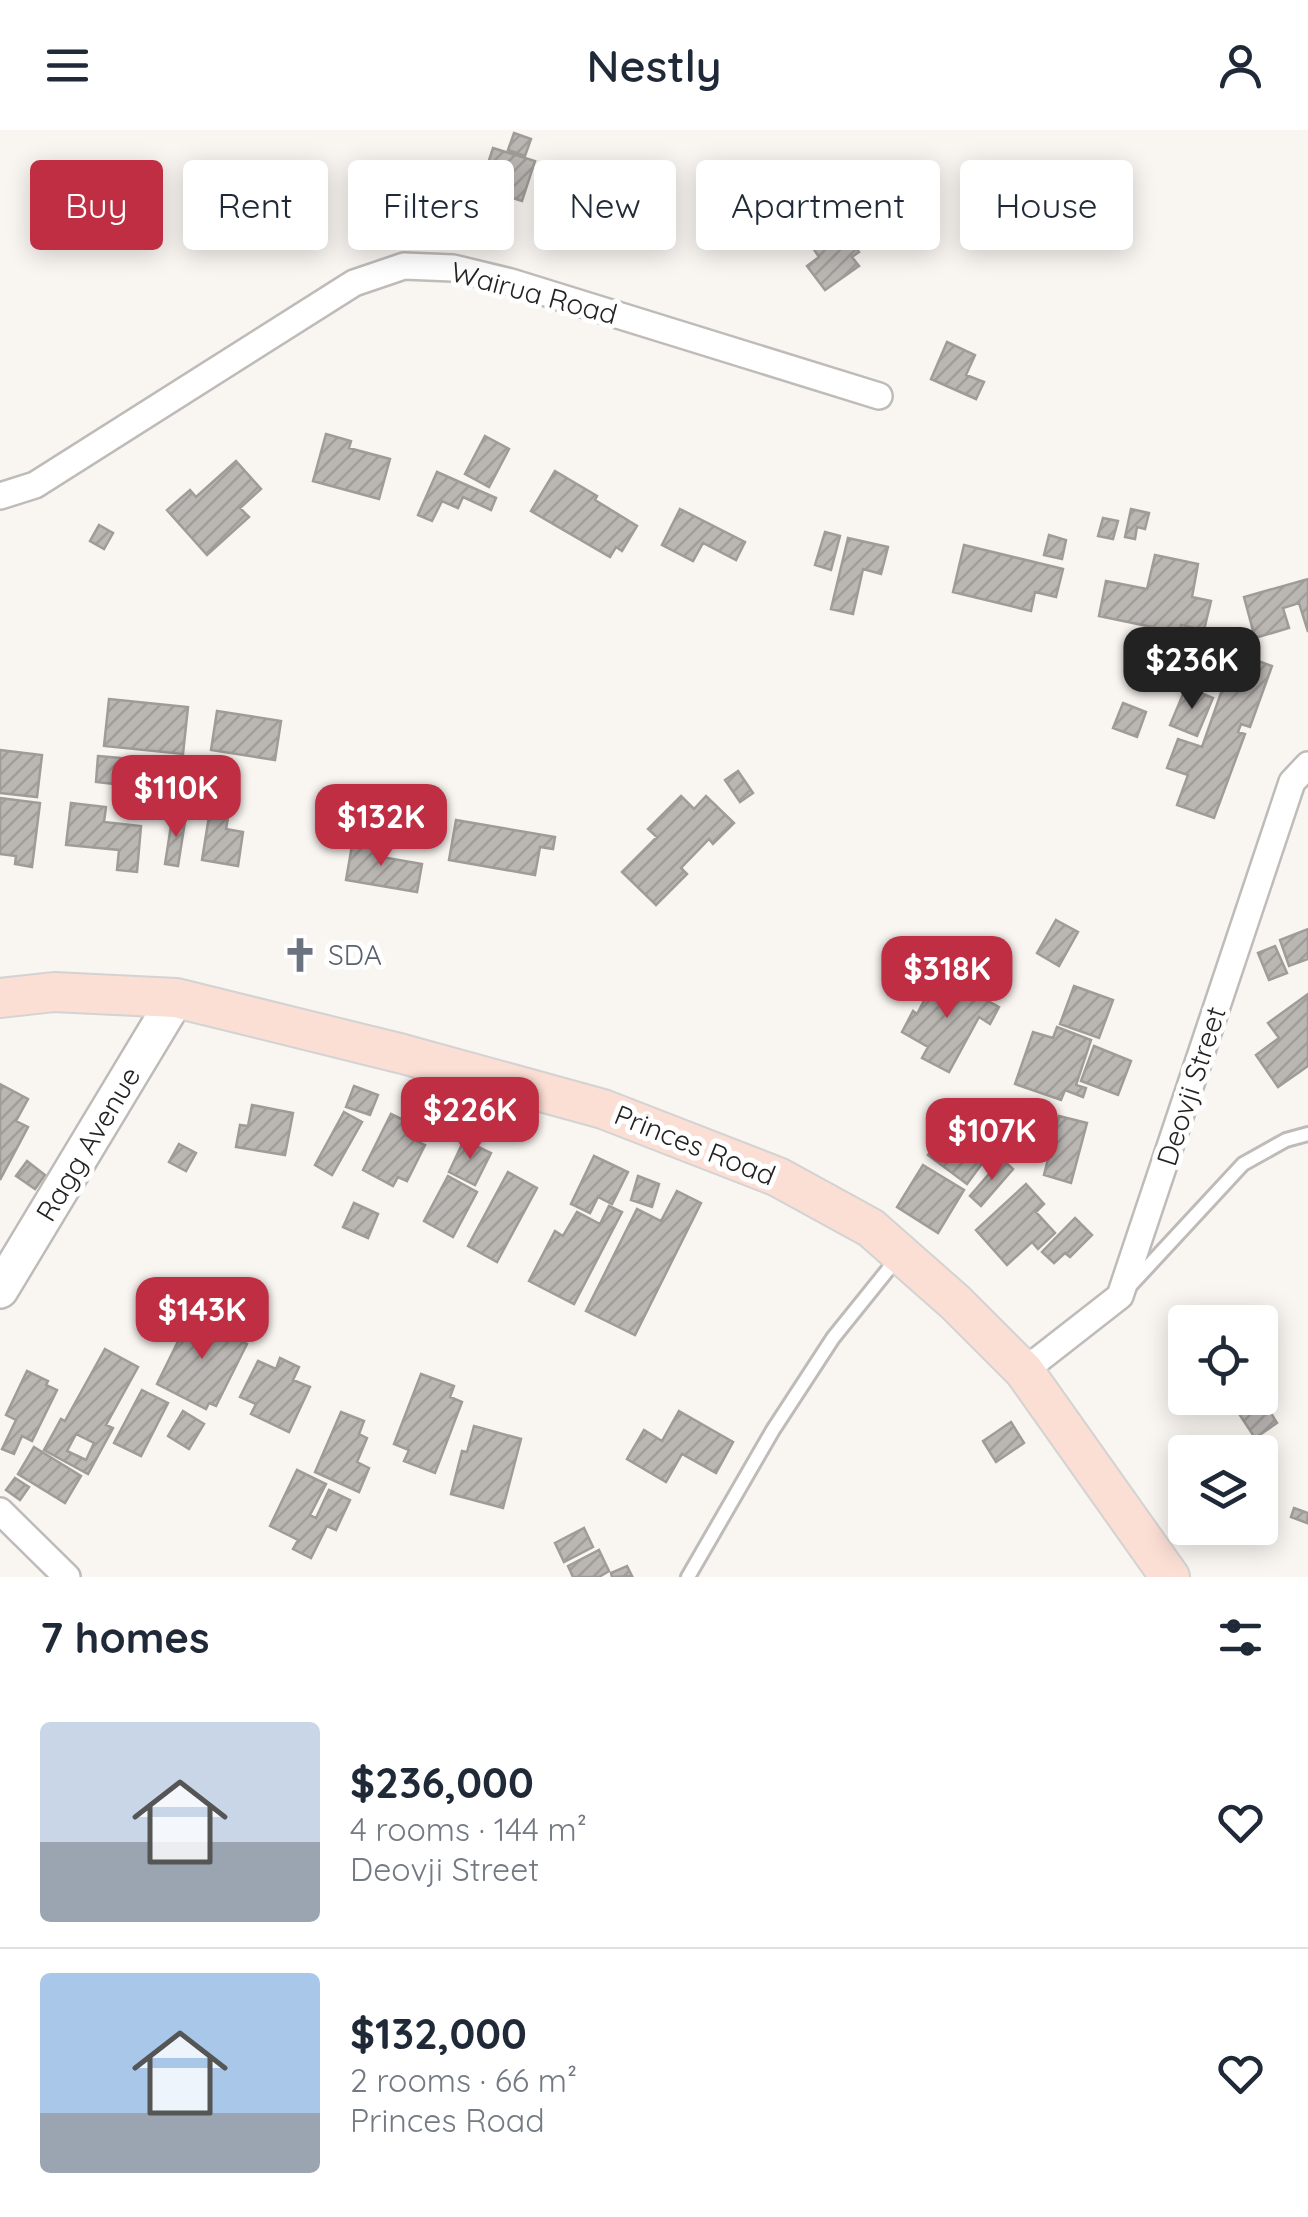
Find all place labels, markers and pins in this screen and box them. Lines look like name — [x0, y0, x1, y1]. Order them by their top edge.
pin: $236K — [1122, 627, 1262, 712]
pin: $110K — [106, 755, 246, 840]
pin: $132K — [311, 784, 451, 869]
church icon: SDA — [281, 936, 319, 974]
pin: $318K — [877, 936, 1017, 1021]
place label: SDA — [328, 937, 382, 972]
pin: $226K — [400, 1077, 540, 1162]
pin: $107K — [922, 1098, 1062, 1183]
pin: $143K — [132, 1277, 272, 1362]

